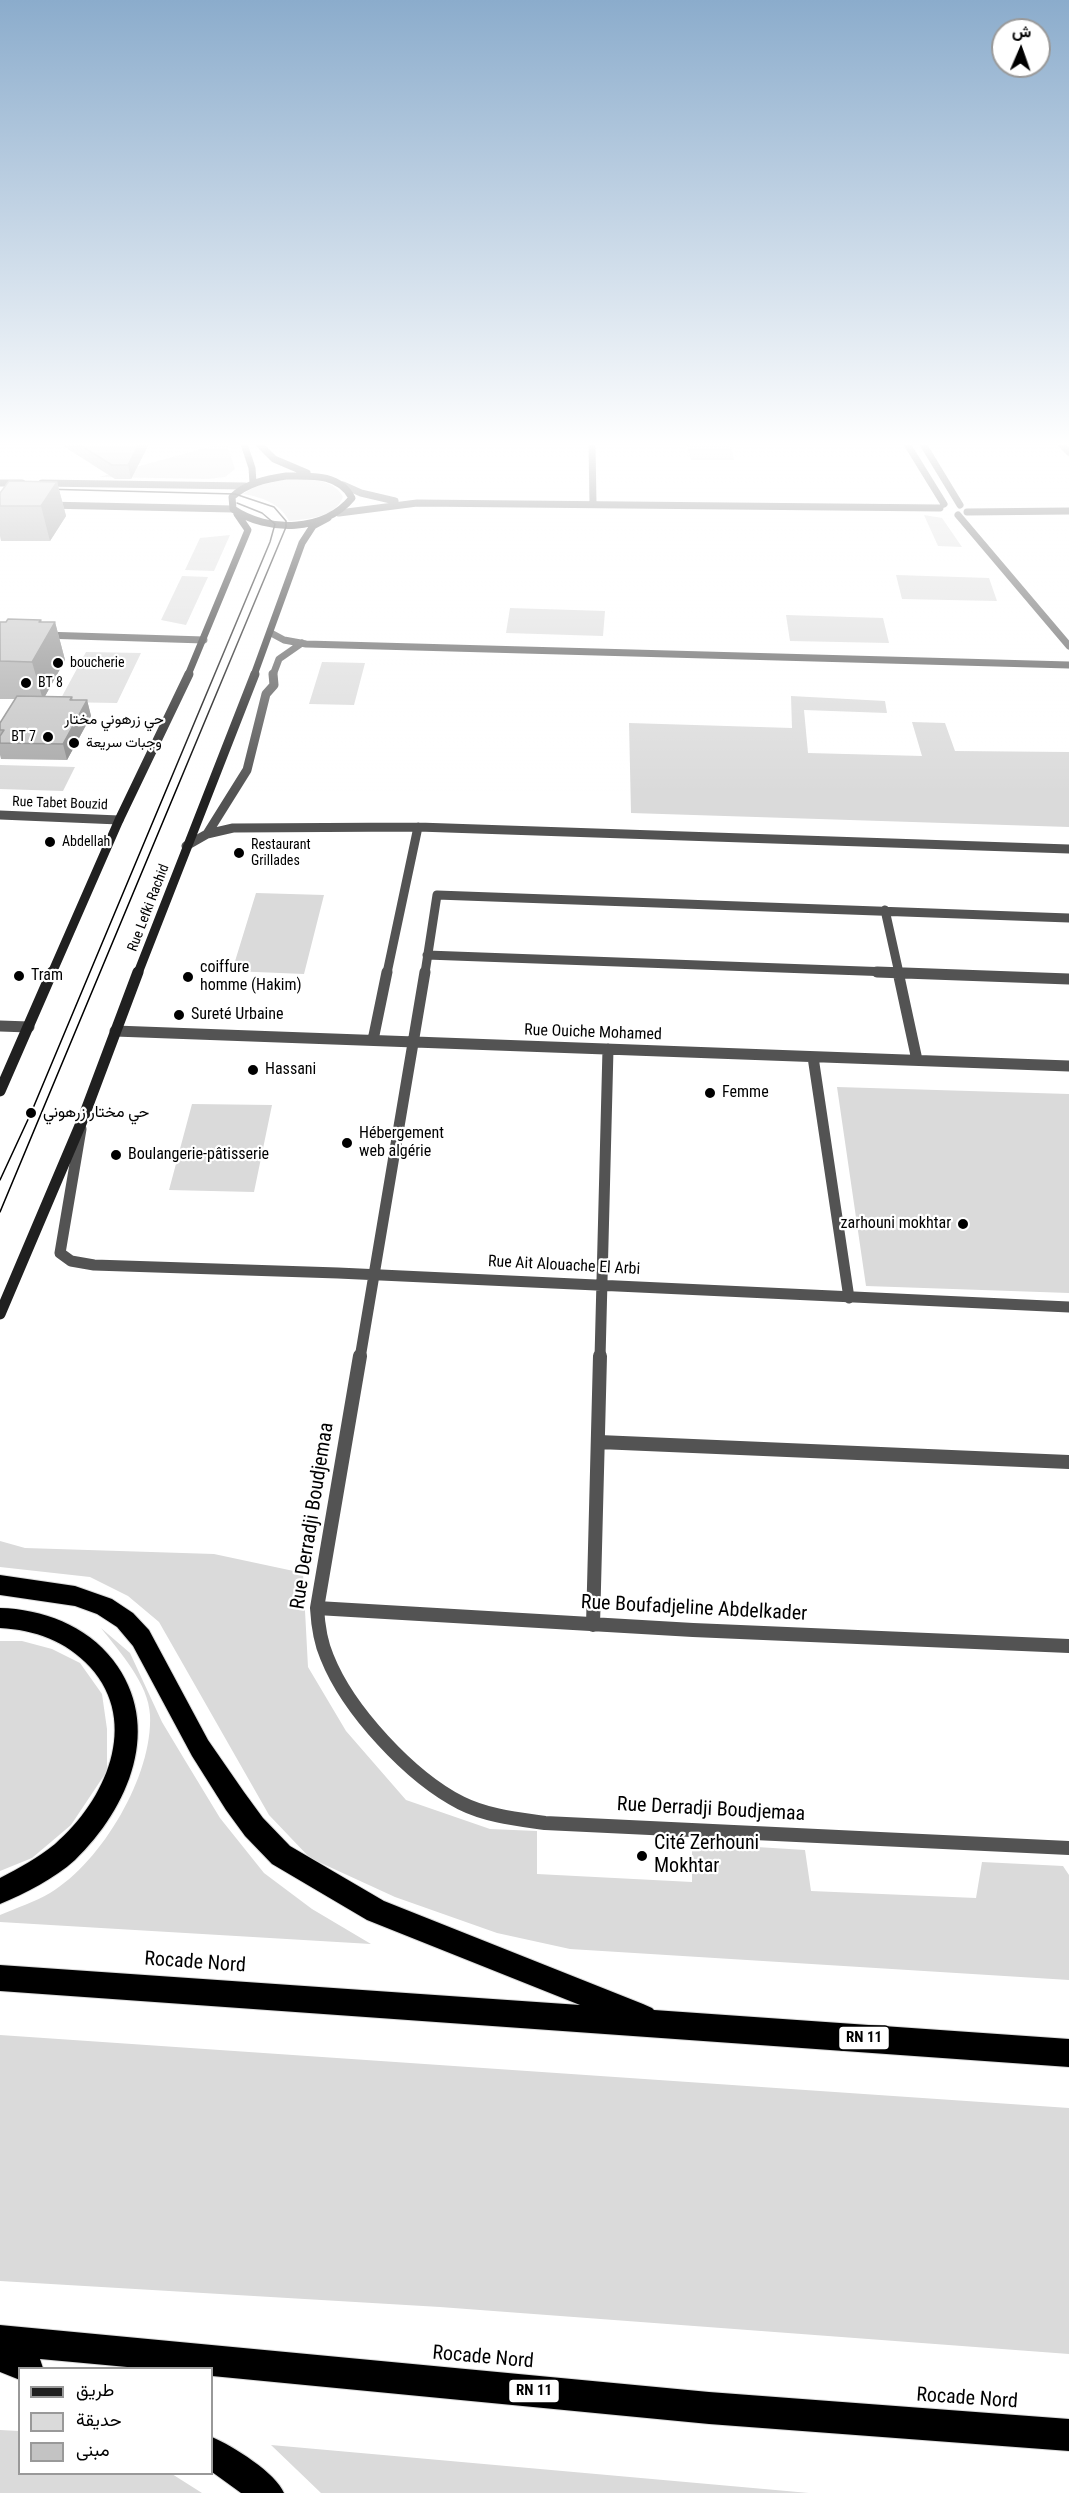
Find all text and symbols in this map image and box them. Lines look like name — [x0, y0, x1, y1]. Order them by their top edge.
north arrow — [991, 18, 1051, 78]
text: ش — [1012, 22, 1032, 41]
place label: boucherie — [70, 655, 125, 671]
marker: boucherie — [51, 656, 65, 670]
place label: BT 8 — [38, 675, 63, 691]
marker: BT 8 — [19, 676, 33, 690]
district label: حي زرهوني مختار — [64, 711, 164, 729]
place label: BT 7 — [11, 729, 36, 745]
marker: BT 7 — [41, 730, 55, 744]
place label: وجبات سريعة — [86, 735, 162, 751]
marker: وجبات سريعة — [67, 736, 81, 750]
street label: Rue Tabet Bouzid — [12, 794, 108, 814]
place label: Abdellah — [62, 834, 110, 850]
marker: Abdellah — [43, 835, 57, 849]
place label: Restaurant Grillades — [251, 837, 311, 870]
marker: Restaurant Grillades — [232, 846, 246, 860]
street label: Rue Lefki Rachid — [125, 862, 173, 954]
place label: coiffure homme (Hakim) — [200, 958, 302, 996]
place label: Tram — [31, 966, 63, 986]
marker: Tram — [12, 969, 26, 983]
marker: coiffure homme (Hakim) — [181, 970, 195, 984]
place label: Sureté Urbaine — [191, 1005, 284, 1025]
marker: Sureté Urbaine — [172, 1008, 186, 1022]
street label: Rue Ouiche Mohamed — [524, 1021, 662, 1045]
place label: Hassani — [265, 1060, 316, 1080]
marker: Hassani — [246, 1063, 260, 1077]
place label: Femme — [722, 1083, 769, 1103]
marker: Femme — [703, 1086, 717, 1100]
place label: حي مختار زرهوني — [43, 1103, 149, 1123]
marker: حي مختار زرهوني — [24, 1106, 38, 1120]
place label: Hébergement web algérie — [359, 1124, 444, 1162]
marker: Hébergement web algérie — [340, 1136, 354, 1150]
place label: Boulangerie-pâtisserie — [128, 1145, 269, 1165]
marker: Boulangerie-pâtisserie — [109, 1148, 123, 1162]
place label: zarhouni mokhtar — [841, 1214, 951, 1234]
marker: zarhouni mokhtar — [956, 1217, 970, 1231]
street label: Rue Ait Alouache El Arbi — [487, 1252, 641, 1280]
street label: Rue Derradji Boudjemaa — [286, 1421, 340, 1611]
street label: Rue Boufadjeline Abdelkader — [580, 1591, 808, 1627]
street label: Rue Derradji Boudjemaa — [616, 1793, 806, 1827]
place label: Cité Zerhouni Mokhtar — [654, 1832, 759, 1879]
marker: Cité Zerhouni Mokhtar — [635, 1849, 649, 1863]
street label: Rocade Nord — [143, 1947, 247, 1979]
road number: RN 11 — [838, 2026, 890, 2050]
street label: Rocade Nord — [431, 2342, 535, 2374]
legend — [18, 2367, 213, 2475]
text: طريق — [76, 2379, 114, 2400]
road number: RN 11 — [508, 2379, 560, 2403]
street label: Rocade Nord — [915, 2383, 1019, 2415]
text: حديقة — [76, 2409, 122, 2430]
text: مبنى — [76, 2439, 110, 2460]

